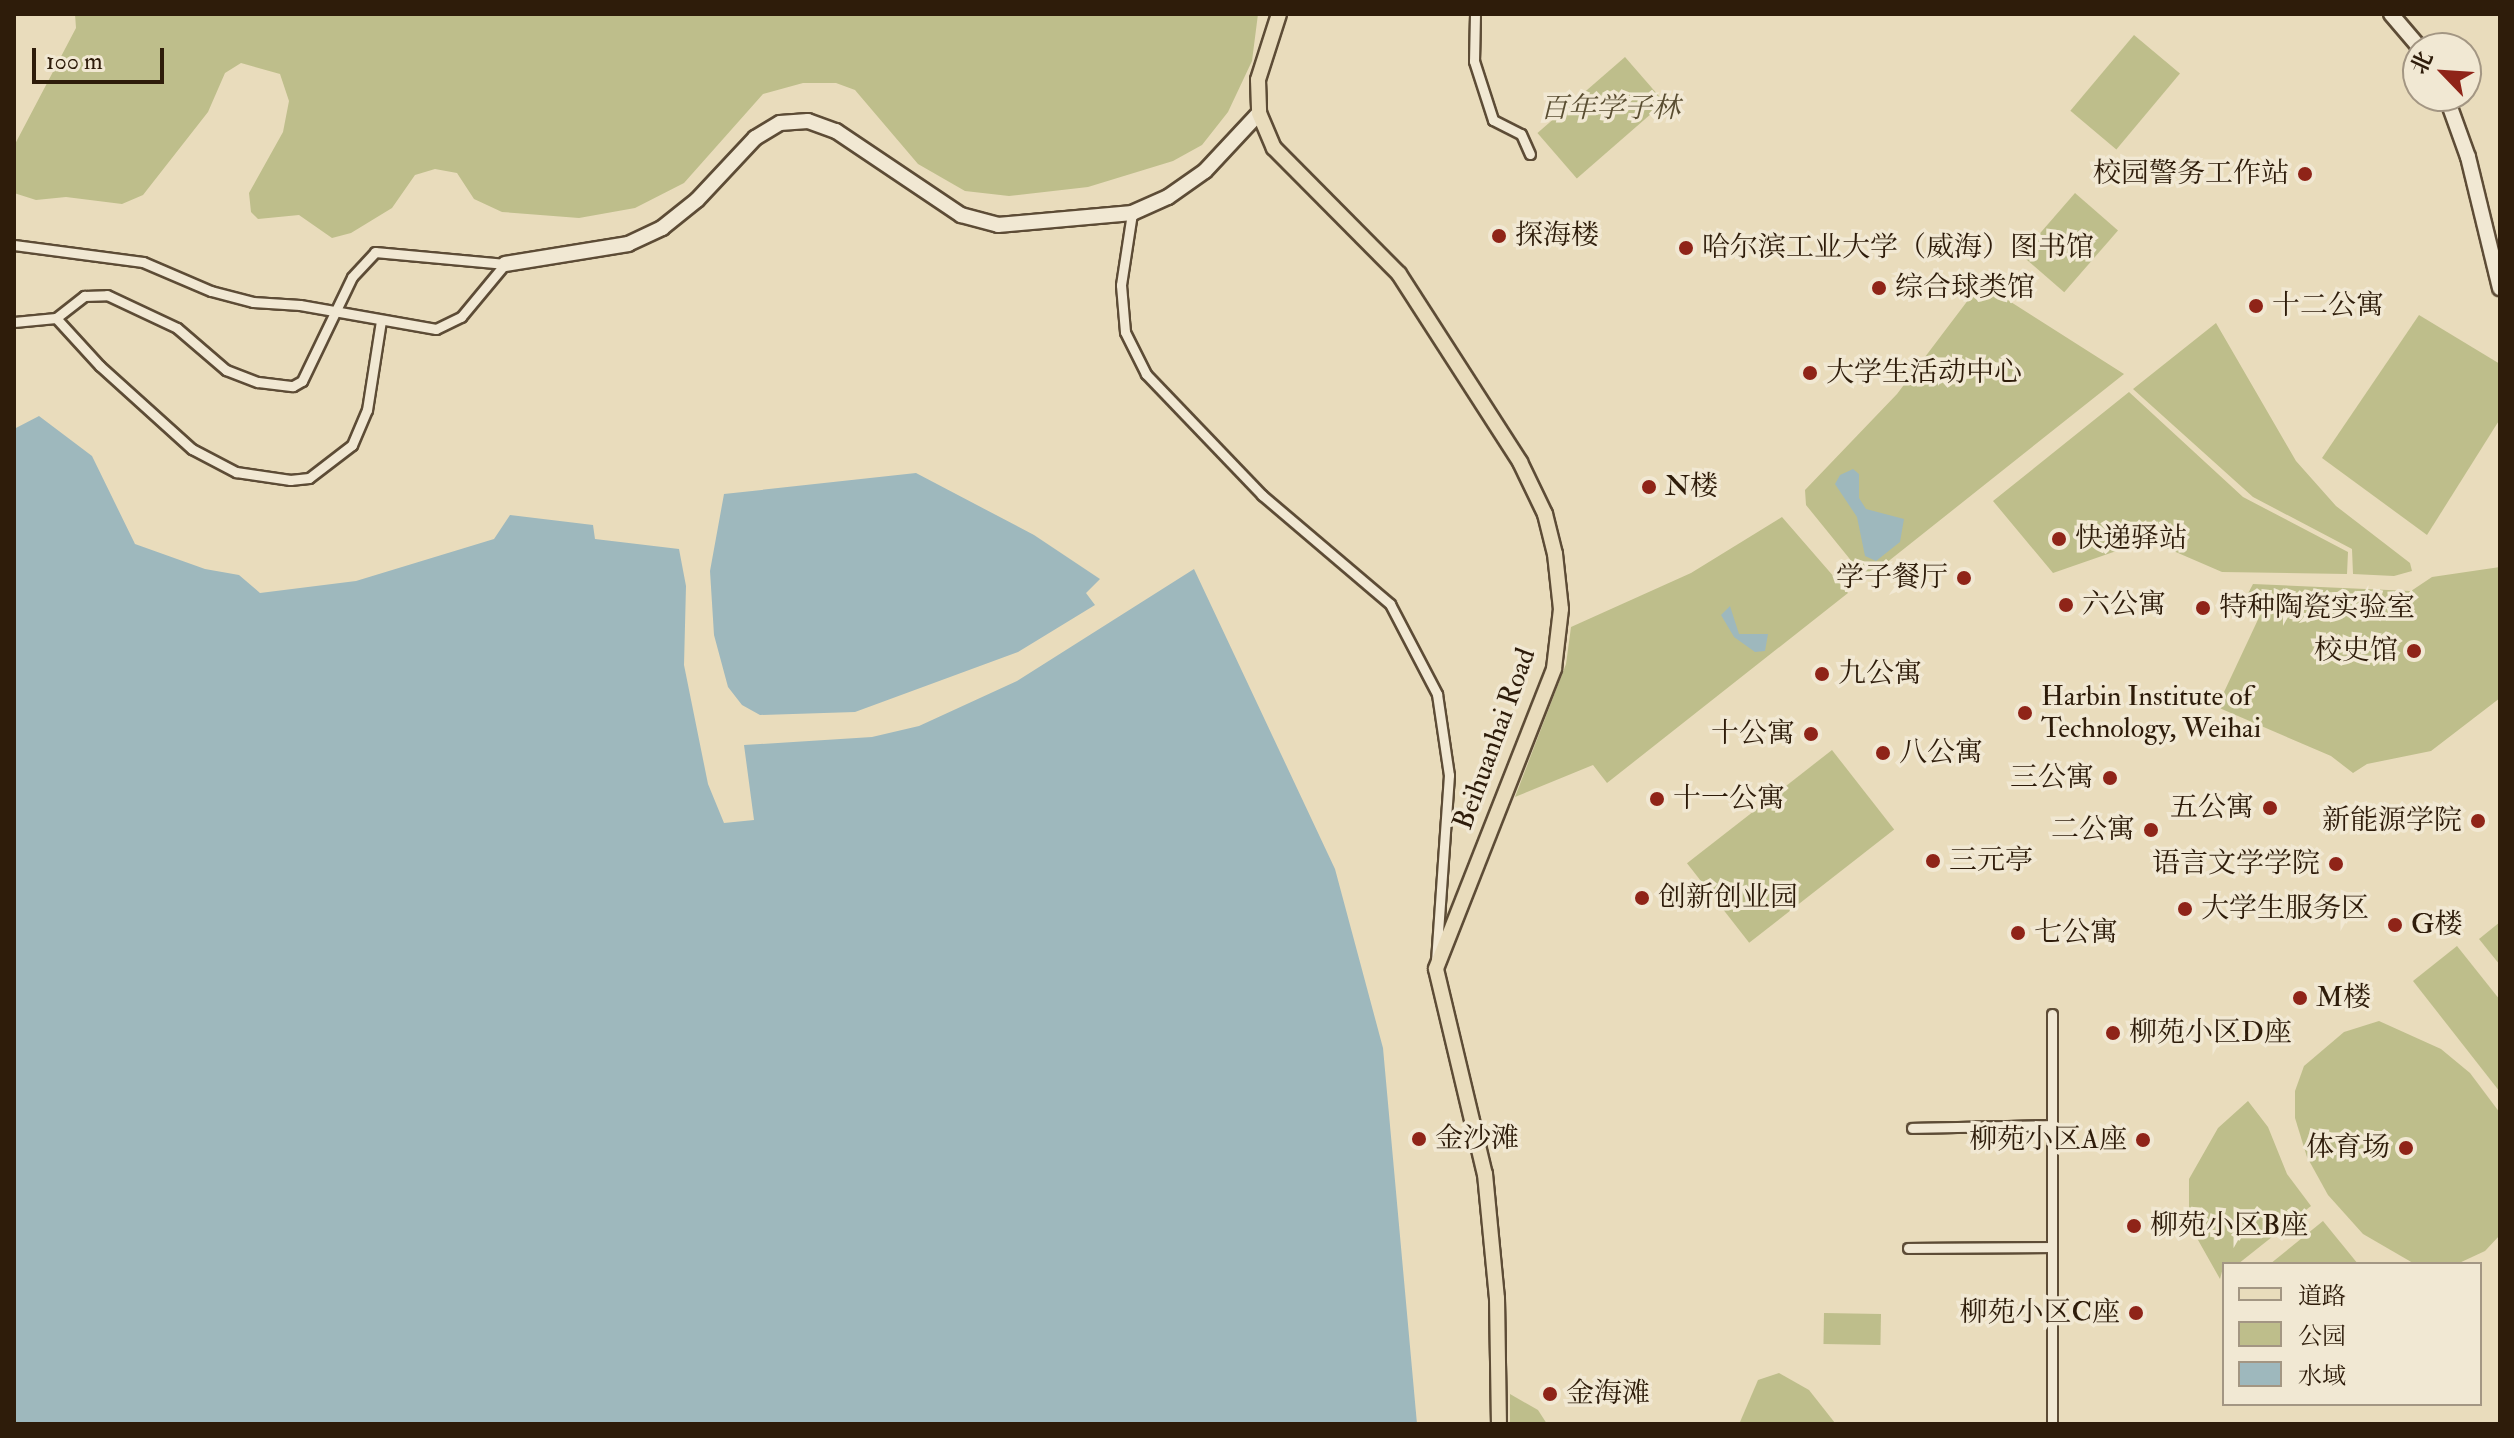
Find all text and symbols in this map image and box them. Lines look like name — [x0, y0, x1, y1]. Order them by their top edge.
scale bar — [36, 32, 168, 82]
north arrow — [2402, 32, 2482, 112]
text: 100 m — [46, 46, 103, 77]
text: 北 — [2405, 47, 2439, 79]
park label: 百年学子林 — [1540, 92, 1680, 126]
place label: 校园警务工作站 — [2093, 157, 2289, 191]
marker: 校园警务工作站 — [2296, 165, 2314, 183]
place label: 探海楼 — [1515, 219, 1599, 253]
marker: 探海楼 — [1490, 227, 1508, 245]
place label: 哈尔滨工业大学（威海）图书馆 — [1702, 231, 2094, 265]
marker: 哈尔滨工业大学（威海）图书馆 — [1677, 239, 1695, 257]
place label: 综合球类馆 — [1895, 271, 2035, 305]
marker: 综合球类馆 — [1870, 279, 1888, 297]
place label: 十二公寓 — [2272, 289, 2384, 323]
marker: 十二公寓 — [2247, 297, 2265, 315]
place label: 大学生活动中心 — [1826, 356, 2022, 390]
marker: 大学生活动中心 — [1801, 364, 1819, 382]
place label: N楼 — [1665, 470, 1718, 504]
marker: N楼 — [1640, 478, 1658, 496]
place label: 快递驿站 — [2075, 522, 2187, 556]
marker: 快递驿站 — [2050, 530, 2068, 548]
place label: 学子餐厅 — [1836, 561, 1948, 595]
marker: 学子餐厅 — [1955, 569, 1973, 587]
place label: 六公寓 — [2082, 588, 2166, 622]
place label: 特种陶瓷实验室 — [2219, 591, 2415, 625]
marker: 六公寓 — [2057, 596, 2075, 614]
marker: 特种陶瓷实验室 — [2194, 599, 2212, 617]
place label: 校史馆 — [2314, 634, 2398, 668]
marker: 校史馆 — [2405, 642, 2423, 660]
street label: Beihuanhai Road — [1447, 644, 1543, 834]
place label: 九公寓 — [1838, 657, 1922, 691]
marker: 九公寓 — [1813, 665, 1831, 683]
place label: Harbin Institute of Technology, Weihai — [2041, 680, 2261, 746]
marker: Harbin Institute of Technology, Weihai — [2016, 704, 2034, 722]
place label: 十公寓 — [1711, 717, 1795, 751]
marker: 十公寓 — [1802, 725, 1820, 743]
place label: 八公寓 — [1899, 736, 1983, 770]
marker: 八公寓 — [1874, 744, 1892, 762]
place label: 三公寓 — [2010, 761, 2094, 795]
marker: 三公寓 — [2101, 769, 2119, 787]
place label: 十一公寓 — [1673, 782, 1785, 816]
marker: 十一公寓 — [1648, 790, 1666, 808]
place label: 五公寓 — [2170, 791, 2254, 825]
marker: 五公寓 — [2261, 799, 2279, 817]
place label: 新能源学院 — [2322, 804, 2462, 838]
marker: 新能源学院 — [2469, 812, 2487, 830]
place label: 二公寓 — [2051, 813, 2135, 847]
marker: 二公寓 — [2142, 821, 2160, 839]
place label: 三元亭 — [1949, 844, 2033, 878]
place label: 语言文学学院 — [2152, 847, 2320, 881]
marker: 三元亭 — [1924, 852, 1942, 870]
marker: 语言文学学院 — [2327, 855, 2345, 873]
place label: 创新创业园 — [1658, 881, 1798, 915]
marker: 创新创业园 — [1633, 889, 1651, 907]
place label: 大学生服务区 — [2201, 892, 2369, 926]
marker: 大学生服务区 — [2176, 900, 2194, 918]
place label: G楼 — [2411, 908, 2463, 942]
place label: 七公寓 — [2034, 916, 2118, 950]
marker: G楼 — [2386, 916, 2404, 934]
marker: 七公寓 — [2009, 924, 2027, 942]
place label: M楼 — [2316, 981, 2371, 1015]
marker: M楼 — [2291, 989, 2309, 1007]
place label: 柳苑小区D座 — [2129, 1016, 2292, 1050]
marker: 柳苑小区D座 — [2104, 1024, 2122, 1042]
place label: 金沙滩 — [1435, 1122, 1519, 1156]
place label: 柳苑小区A座 — [1969, 1123, 2127, 1157]
marker: 金沙滩 — [1410, 1130, 1428, 1148]
marker: 柳苑小区A座 — [2134, 1131, 2152, 1149]
place label: 体育场 — [2306, 1131, 2390, 1165]
marker: 体育场 — [2397, 1139, 2415, 1157]
place label: 柳苑小区B座 — [2150, 1209, 2308, 1243]
marker: 柳苑小区B座 — [2125, 1217, 2143, 1235]
legend — [2222, 1262, 2482, 1406]
text: 道路 — [2298, 1281, 2346, 1312]
place label: 柳苑小区C座 — [1959, 1296, 2120, 1330]
marker: 柳苑小区C座 — [2127, 1304, 2145, 1322]
text: 公园 — [2298, 1321, 2346, 1352]
text: 水域 — [2298, 1361, 2346, 1392]
place label: 金海滩 — [1566, 1377, 1650, 1411]
marker: 金海滩 — [1541, 1385, 1559, 1403]

